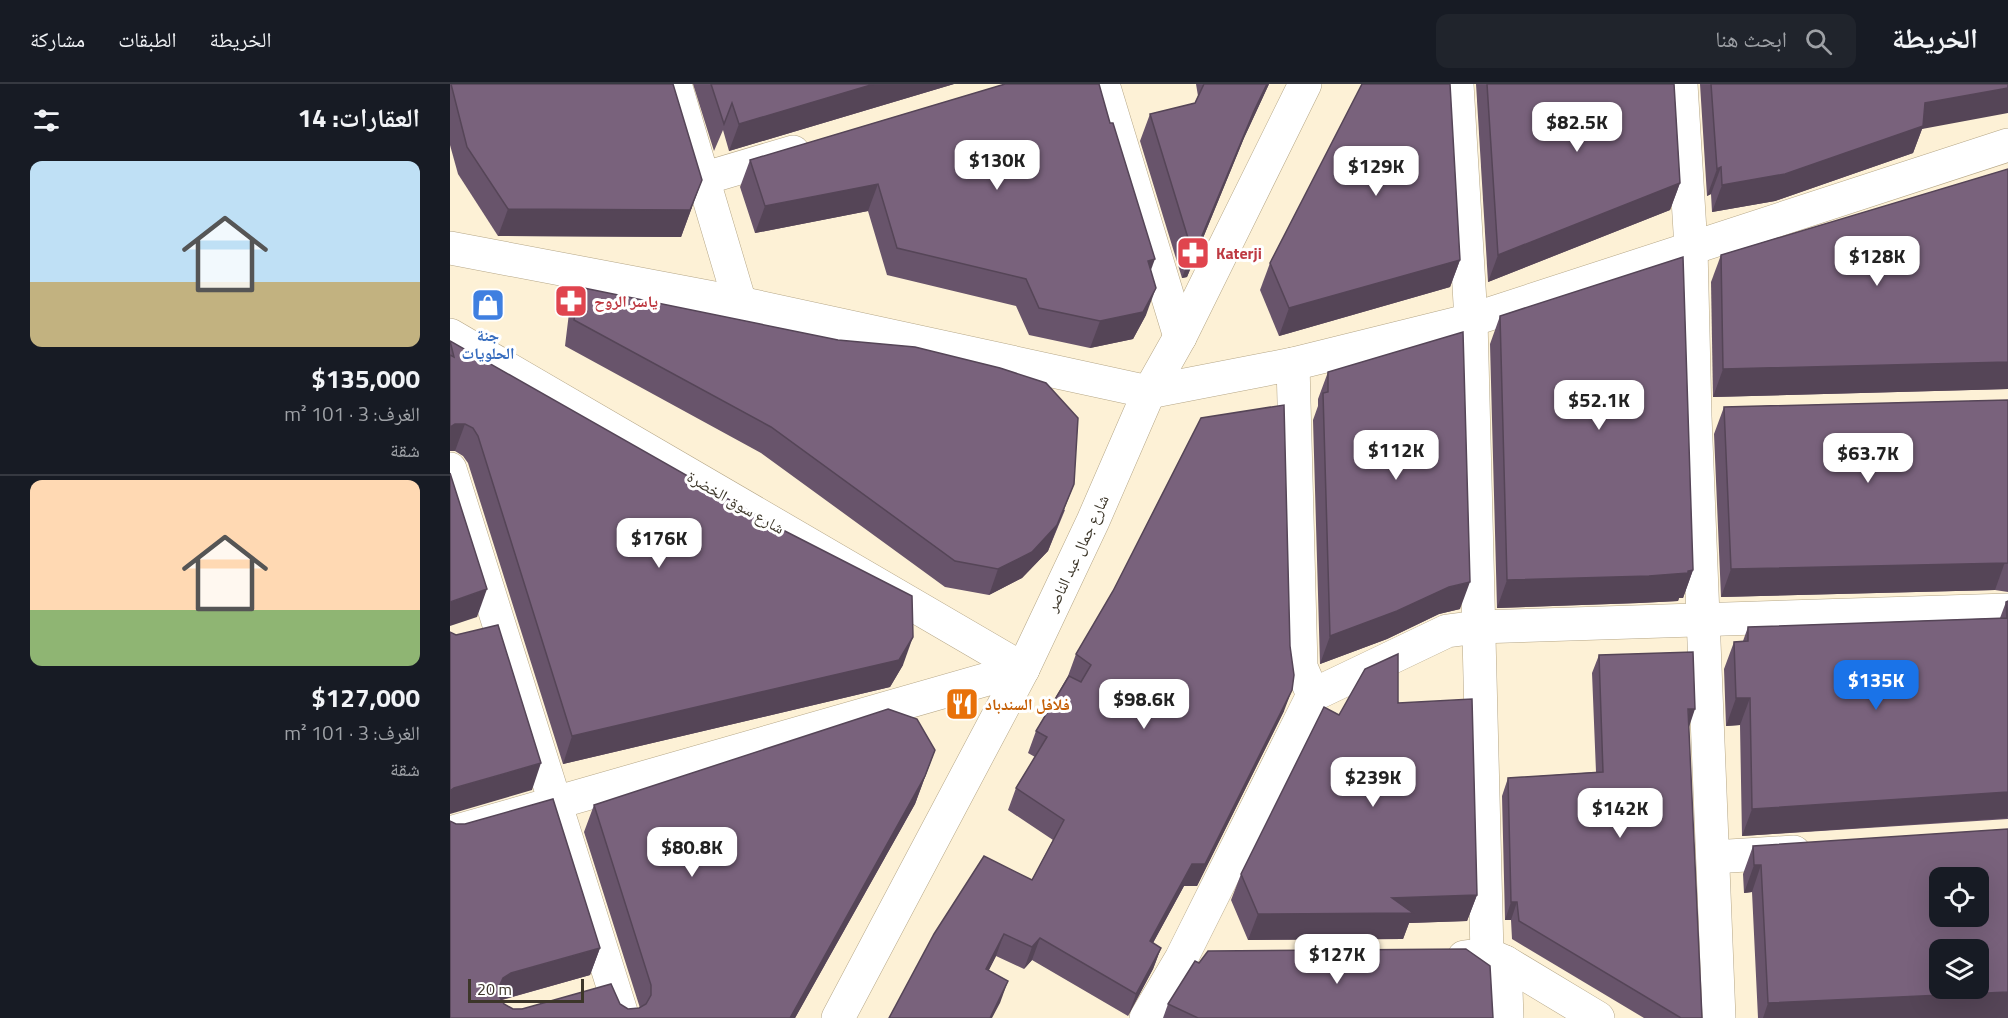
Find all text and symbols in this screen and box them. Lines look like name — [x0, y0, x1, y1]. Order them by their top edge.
search box — [1436, 14, 1856, 68]
text: الخريطة — [1892, 16, 1978, 59]
text: ابحث هنا — [1715, 22, 1787, 56]
text: مشاركة — [30, 23, 85, 55]
text: الطبقات — [118, 23, 177, 55]
text: الخريطة — [210, 23, 271, 55]
icon: search — [1802, 25, 1835, 58]
text: العقارات: 14 — [297, 98, 420, 137]
pin: $82.5K — [1528, 102, 1626, 153]
icon: filters — [30, 104, 63, 137]
text: $82.5K — [1546, 106, 1608, 137]
pin: $130K — [955, 140, 1039, 191]
text: $130K — [969, 144, 1025, 175]
pin: $129K — [1334, 146, 1418, 197]
text: $129K — [1348, 150, 1404, 181]
icon: home — [171, 200, 279, 308]
pharmacy icon: Katerji — [1175, 235, 1211, 271]
pin: $128K — [1835, 236, 1919, 287]
text: $128K — [1849, 240, 1905, 271]
place label: Katerji — [1216, 241, 1262, 265]
pharmacy icon: ياسر الروح — [553, 283, 589, 319]
shop icon: جنة الحلويات — [470, 287, 506, 323]
place label: ياسر الروح — [594, 289, 658, 313]
place label: جنة الحلويات — [461, 323, 515, 365]
text: $135,000 — [311, 359, 420, 398]
pin: $52.1K — [1550, 380, 1648, 431]
text: $52.1K — [1568, 384, 1630, 415]
text: الغرف: 3 · 101 m² — [284, 398, 420, 429]
pin: $112K — [1354, 430, 1438, 481]
pin: $63.7K — [1819, 433, 1917, 484]
text: شقة — [390, 434, 420, 465]
text: $112K — [1368, 434, 1424, 465]
text: $63.7K — [1837, 437, 1899, 468]
street label: شارع سوق الخضرة — [683, 464, 789, 540]
street label: شارع جمال عبد الناصر — [1039, 491, 1115, 616]
pin: $176K — [617, 518, 701, 569]
icon: home — [171, 519, 279, 627]
text: $176K — [631, 522, 687, 553]
pin: $135K — [1834, 660, 1918, 711]
text: $135K — [1848, 664, 1904, 695]
text: $127,000 — [311, 678, 420, 717]
pin: $98.6K — [1095, 679, 1193, 730]
text: $98.6K — [1113, 683, 1175, 714]
restaurant icon: فلافل السندباد — [944, 686, 980, 722]
place label: فلافل السندباد — [985, 692, 1070, 716]
text: الغرف: 3 · 101 m² — [284, 717, 420, 748]
text: شقة — [390, 753, 420, 784]
pin: $239K — [1331, 757, 1415, 808]
text: $239K — [1345, 761, 1401, 792]
pin: $142K — [1578, 788, 1662, 839]
text: $142K — [1592, 792, 1648, 823]
pin: $80.8K — [643, 827, 741, 878]
text: $80.8K — [661, 831, 723, 862]
map controls — [1929, 867, 1989, 999]
button: locate — [1929, 867, 1989, 927]
pin: $127K — [1295, 934, 1379, 985]
text: $127K — [1309, 938, 1365, 969]
button: layers — [1929, 939, 1989, 999]
scale bar — [468, 976, 584, 1004]
text: 20 m — [477, 977, 512, 1001]

